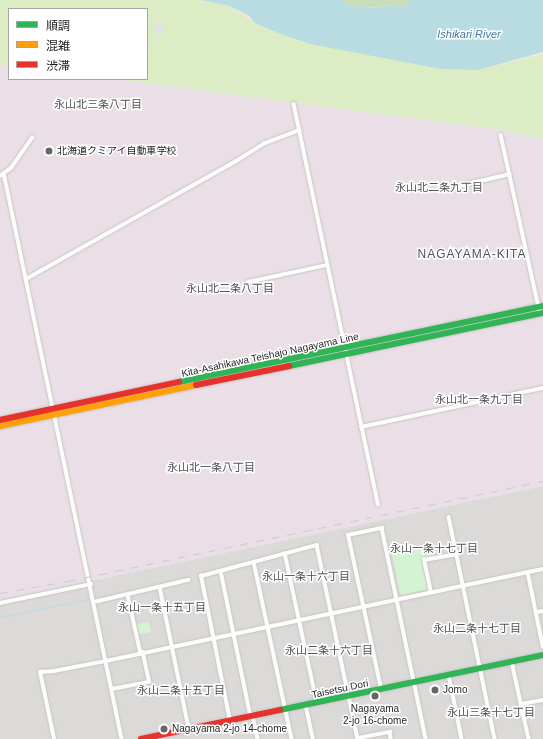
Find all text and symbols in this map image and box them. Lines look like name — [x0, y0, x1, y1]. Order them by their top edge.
legend — [8, 8, 148, 80]
text: 順調 — [46, 19, 70, 33]
water label: Ishikari River — [437, 27, 501, 41]
text: 混雑 — [46, 39, 70, 53]
text: 渋滞 — [46, 59, 70, 73]
district label: 永山北三条八丁目 — [54, 97, 142, 111]
place label: 北海道クミアイ自動車学校 — [57, 145, 177, 157]
marker: 北海道クミアイ自動車学校 — [44, 146, 54, 156]
district label: 永山北二条九丁目 — [395, 180, 483, 194]
district label: NAGAYAMA-KITA — [417, 248, 527, 262]
district label: 永山北二条八丁目 — [186, 281, 274, 295]
street label: Kita-Asahikawa Teishajo Nagayama Line — [180, 330, 360, 380]
district label: 永山北一条九丁目 — [435, 392, 523, 406]
district label: 永山北一条八丁目 — [167, 460, 255, 474]
district label: 永山一条十七丁目 — [390, 541, 478, 555]
district label: 永山一条十六丁目 — [262, 569, 350, 583]
district label: 永山一条十五丁目 — [118, 600, 206, 614]
district label: 永山二条十七丁目 — [433, 621, 521, 635]
district label: 永山二条十六丁目 — [285, 643, 373, 657]
street label: Taisetsu Dori — [310, 677, 370, 701]
district label: 永山二条十五丁目 — [137, 683, 225, 697]
place label: Jomo — [443, 684, 467, 696]
marker: Jomo — [430, 685, 440, 695]
marker: Nagayama 2-jo 16-chome — [370, 691, 380, 701]
place label: Nagayama 2-jo 16-chome — [343, 702, 407, 726]
district label: 永山三条十七丁目 — [447, 705, 535, 719]
place label: Nagayama 2-jo 14-chome — [172, 723, 287, 735]
marker: Nagayama 2-jo 14-chome — [159, 724, 169, 734]

